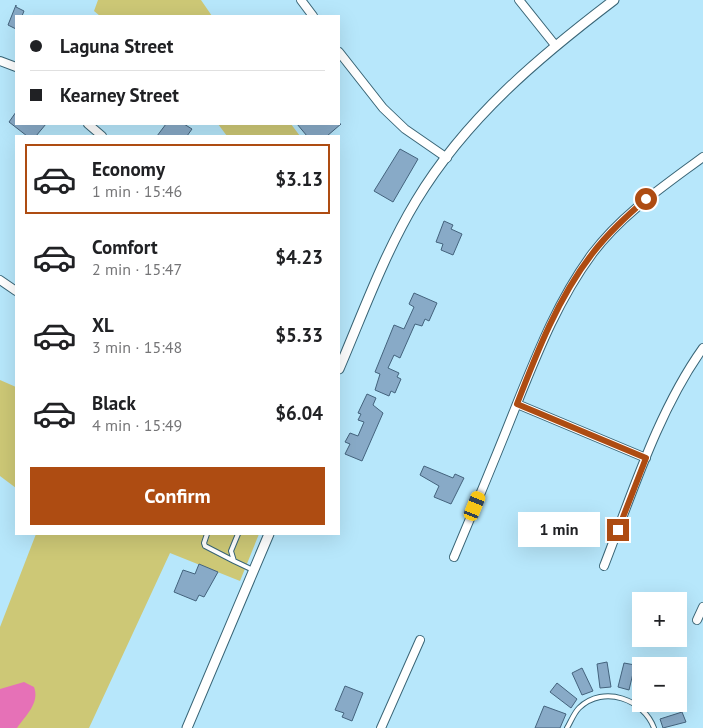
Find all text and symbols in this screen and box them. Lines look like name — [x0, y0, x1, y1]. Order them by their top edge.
text: Laguna Street — [60, 34, 173, 58]
text: Kearney Street — [60, 83, 179, 107]
icon: car — [32, 157, 77, 202]
text: Economy — [92, 157, 165, 181]
text: $3.13 — [275, 167, 323, 191]
text: 1 min · 15:46 — [92, 181, 182, 201]
route start — [635, 188, 657, 210]
icon: car — [32, 235, 77, 280]
text: Comfort — [92, 235, 158, 259]
text: $4.23 — [275, 245, 323, 269]
text: 2 min · 15:47 — [92, 259, 182, 279]
icon: car — [32, 313, 77, 358]
text: XL — [92, 313, 114, 337]
text: $5.33 — [275, 323, 323, 347]
text: 3 min · 15:48 — [92, 337, 182, 357]
icon: car — [32, 391, 77, 436]
text: Black — [92, 391, 136, 415]
text: $6.04 — [275, 401, 323, 425]
text: 4 min · 15:49 — [92, 415, 182, 435]
button: Confirm — [30, 467, 325, 525]
car — [462, 489, 487, 523]
callout: 1 min — [518, 512, 600, 548]
text: 1 min — [539, 519, 579, 539]
route end — [607, 519, 629, 541]
map controls — [632, 592, 687, 712]
button: + — [632, 592, 687, 647]
button: − — [632, 657, 687, 712]

